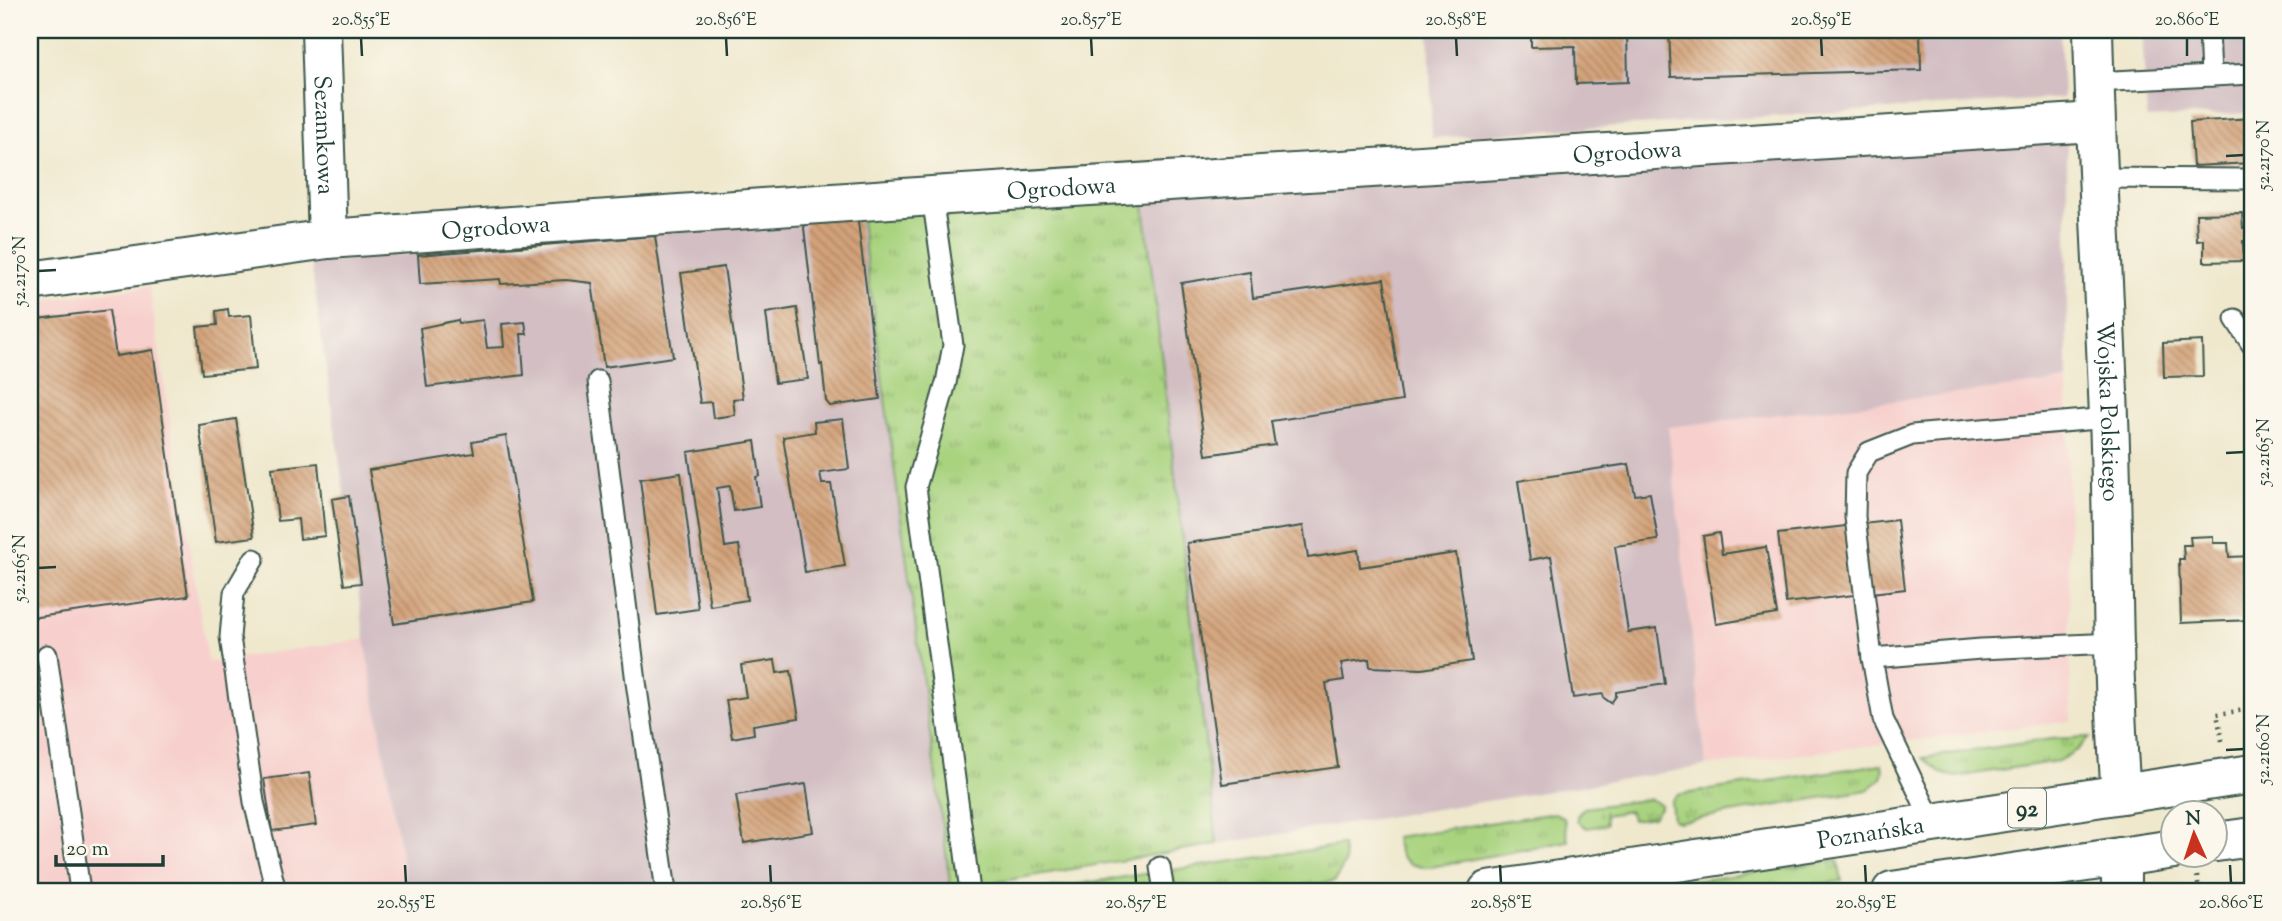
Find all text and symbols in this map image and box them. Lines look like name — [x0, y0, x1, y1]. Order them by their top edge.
text: 20.855°E — [331, 8, 391, 34]
text: 20.856°E — [695, 8, 757, 34]
text: 20.857°E — [1060, 8, 1122, 34]
text: 20.858°E — [1425, 8, 1487, 34]
text: 20.859°E — [1790, 8, 1852, 34]
text: 20.860°E — [2155, 8, 2219, 34]
street label: Sezamkowa — [304, 75, 342, 195]
text: 52.2170°N — [2252, 120, 2278, 191]
street label: Ogrodowa — [1572, 133, 1683, 174]
street label: Ogrodowa — [1006, 169, 1117, 210]
street label: Ogrodowa — [440, 208, 551, 250]
text: 52.2170°N — [8, 236, 34, 307]
street label: Wojska Polskiego — [2086, 321, 2126, 502]
text: 52.2165°N — [2252, 418, 2278, 487]
text: 52.2165°N — [8, 534, 34, 603]
text: 52.2160°N — [2252, 714, 2278, 785]
road number: 92 — [2008, 788, 2046, 828]
north arrow — [2160, 799, 2230, 869]
text: N — [2185, 806, 2202, 833]
street label: Poznańska — [1815, 809, 1927, 859]
scale bar — [56, 823, 163, 867]
text: 20 m — [66, 835, 109, 865]
text: 20.855°E — [376, 891, 436, 917]
text: 20.856°E — [740, 891, 802, 917]
text: 20.857°E — [1105, 891, 1167, 917]
text: 20.858°E — [1470, 891, 1532, 917]
text: 20.859°E — [1835, 891, 1897, 917]
text: 20.860°E — [2199, 891, 2263, 917]

